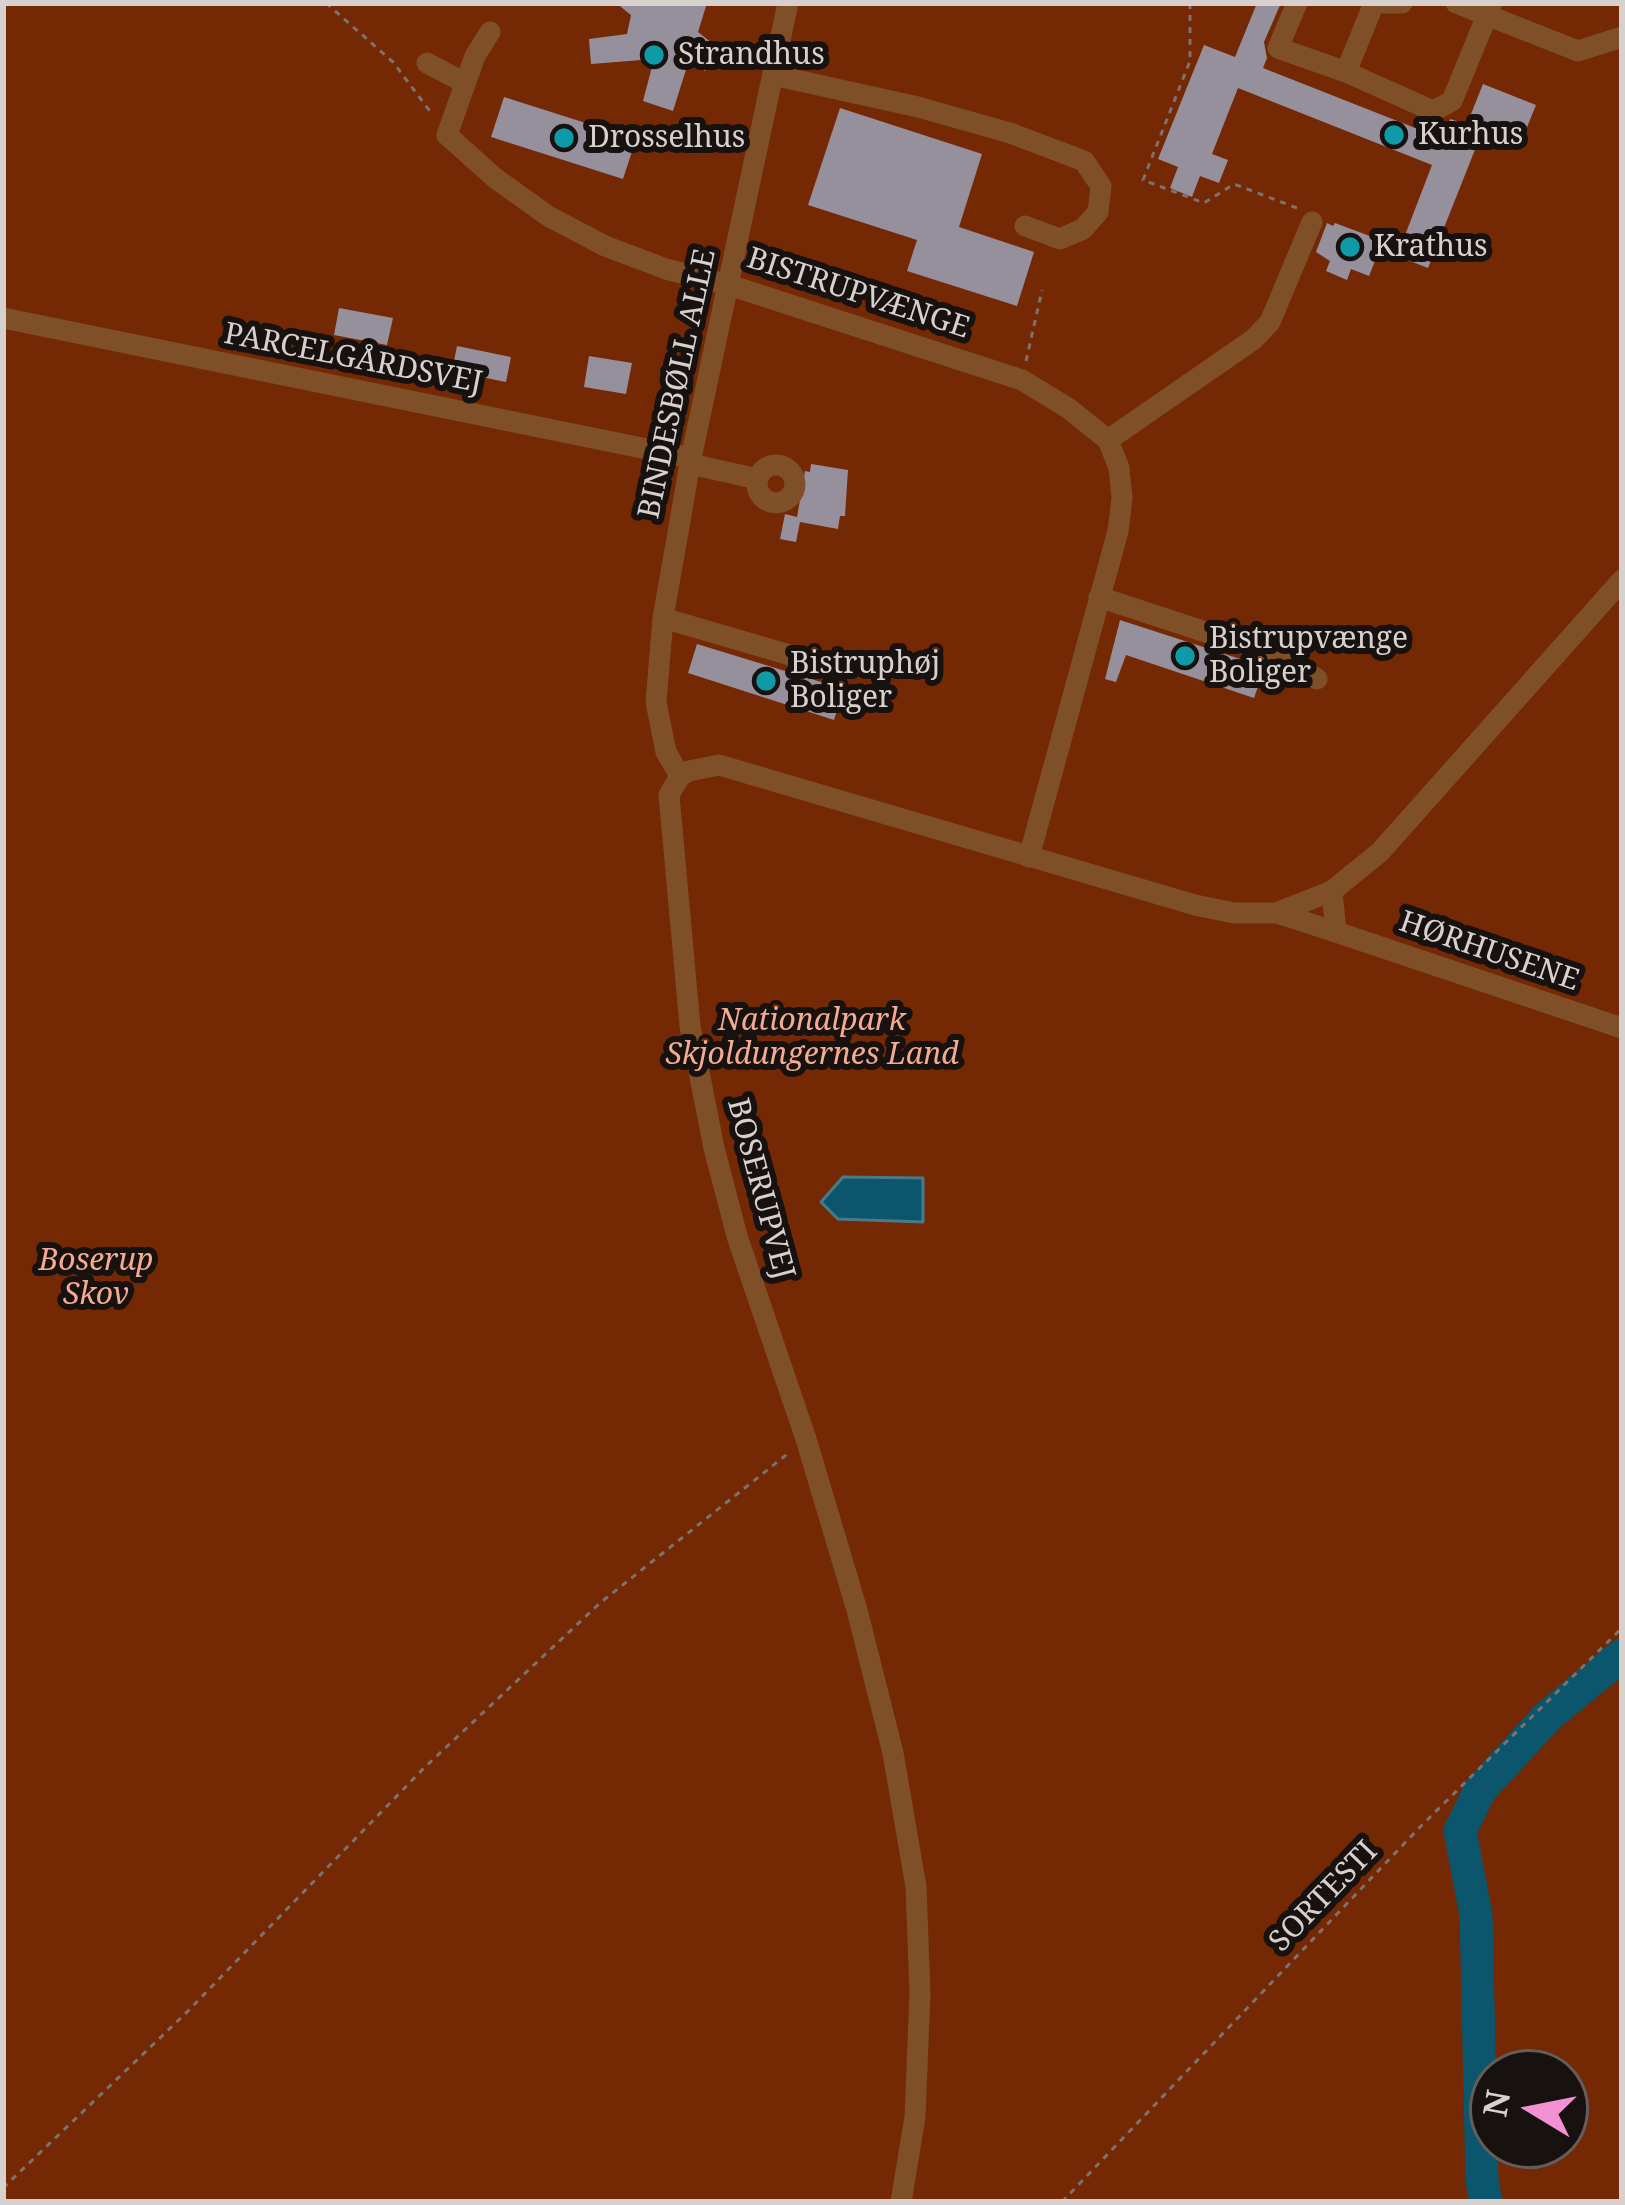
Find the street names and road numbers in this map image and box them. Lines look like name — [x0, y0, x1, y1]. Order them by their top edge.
street label: BISTRUPVÆNGE — [742, 241, 974, 347]
street label: BINDESBØLL ALLE — [632, 246, 724, 522]
street label: PARCELGÅRDSVEJ — [221, 316, 485, 402]
street label: HØRHUSENE — [1394, 904, 1584, 1000]
street label: BOSERUPVEJ — [719, 1095, 801, 1283]
street label: SORTESTI — [1262, 1834, 1386, 1960]

